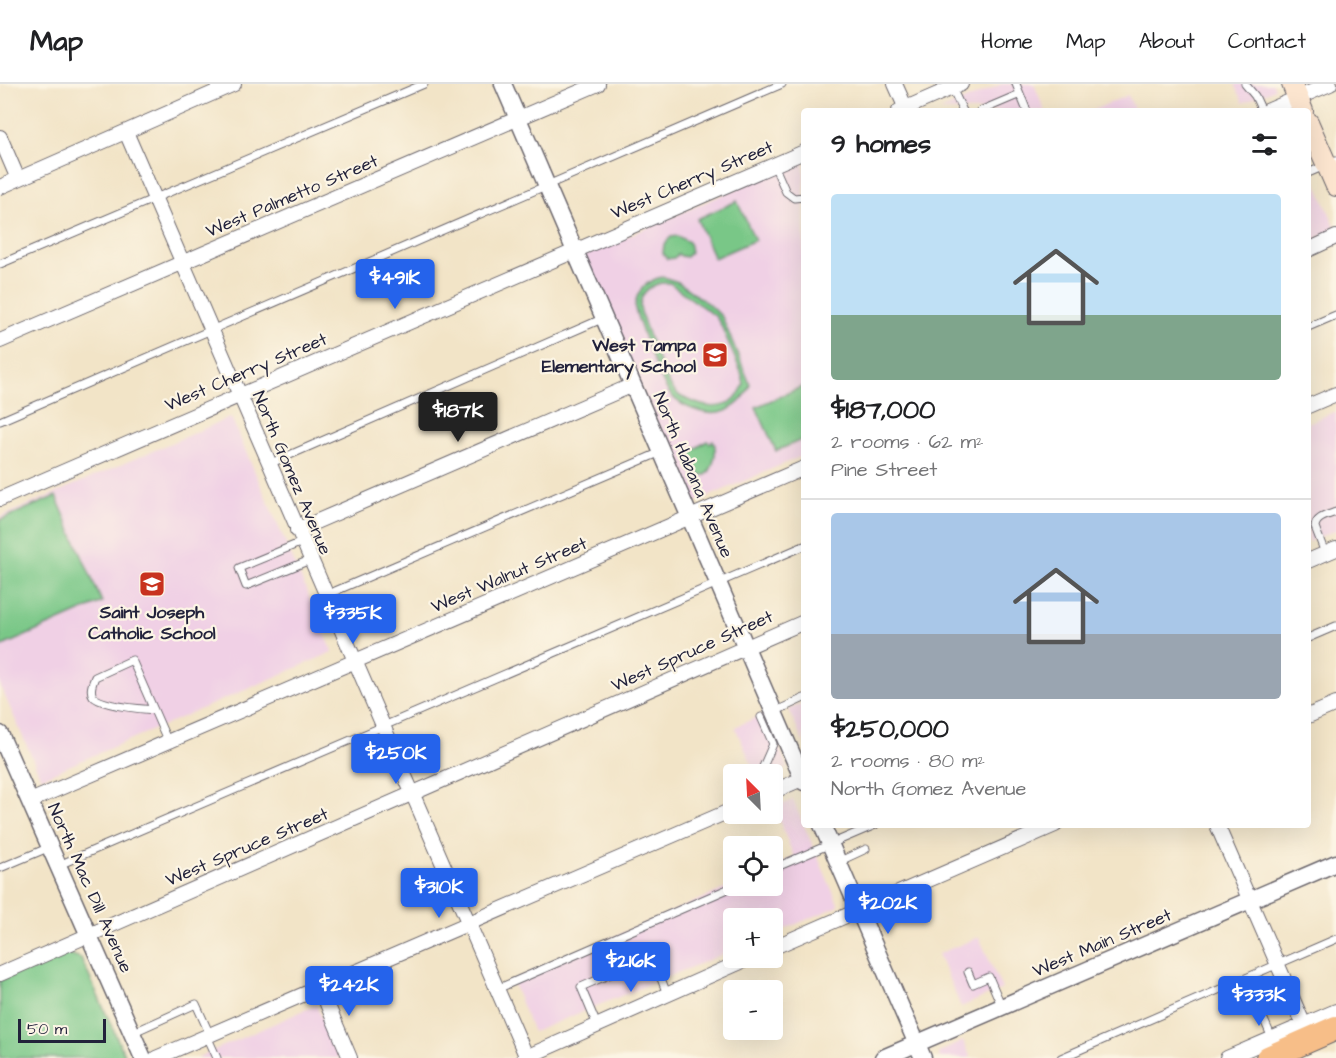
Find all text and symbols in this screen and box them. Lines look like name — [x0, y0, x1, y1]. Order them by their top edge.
text: Map — [30, 22, 83, 61]
text: Home — [981, 27, 1033, 56]
text: Map — [1066, 27, 1106, 56]
text: About — [1139, 27, 1195, 56]
text: Contact — [1228, 27, 1306, 56]
text: 9 homes — [831, 126, 931, 162]
icon: filters — [1248, 128, 1281, 161]
street label: West Cherry Street — [607, 134, 778, 226]
street label: West Palmetto Street — [202, 148, 383, 244]
icon: home — [1002, 233, 1110, 341]
pin: $491K — [353, 259, 437, 310]
text: $491K — [370, 264, 420, 292]
street label: West Cherry Street — [161, 326, 332, 418]
place label: West Tampa Elementary School — [542, 333, 697, 380]
school or university icon: West Tampa Elementary School — [700, 340, 730, 370]
street label: North Gomez Avenue — [246, 387, 338, 559]
street label: North Habana Avenue — [647, 388, 739, 562]
pin: $187K — [416, 392, 500, 443]
text: $187,000 — [831, 392, 935, 428]
text: $187K — [432, 397, 484, 425]
text: 2 rooms · 62 m² — [831, 428, 983, 456]
text: Pine Street — [831, 456, 937, 484]
street label: West Walnut Street — [427, 531, 592, 619]
icon: home — [1002, 552, 1110, 660]
school or university icon: Saint Joseph Catholic School — [137, 569, 167, 599]
pin: $335K — [311, 594, 395, 645]
text: $335K — [324, 599, 382, 627]
place label: Saint Joseph Catholic School — [88, 600, 216, 646]
street label: West Spruce Street — [607, 604, 778, 698]
text: $250,000 — [831, 711, 949, 747]
pin: $250K — [354, 734, 438, 785]
text: $250K — [365, 739, 427, 767]
text: 2 rooms · 80 m² — [831, 747, 985, 775]
north arrow — [723, 764, 783, 824]
map controls — [723, 764, 783, 1040]
text: North Gomez Avenue — [831, 775, 1026, 803]
street label: North Mac Dill Avenue — [41, 799, 139, 977]
street label: West Spruce Street — [162, 801, 333, 893]
button: locate — [723, 836, 783, 896]
pin: $310K — [397, 868, 481, 919]
text: $310K — [415, 873, 463, 901]
pin: $202K — [846, 884, 930, 935]
text: $202K — [859, 889, 917, 917]
street label: West Main Street — [1029, 902, 1176, 984]
button: + — [723, 908, 783, 968]
pin: $216K — [589, 942, 673, 993]
text: $216K — [606, 947, 656, 975]
pin: $242K — [307, 966, 391, 1017]
text: $242K — [319, 971, 379, 999]
pin: $333K — [1217, 976, 1301, 1027]
button: − — [723, 980, 783, 1040]
text: $333K — [1232, 981, 1286, 1009]
scale bar — [18, 1016, 106, 1044]
text: 50 m — [27, 1018, 67, 1040]

